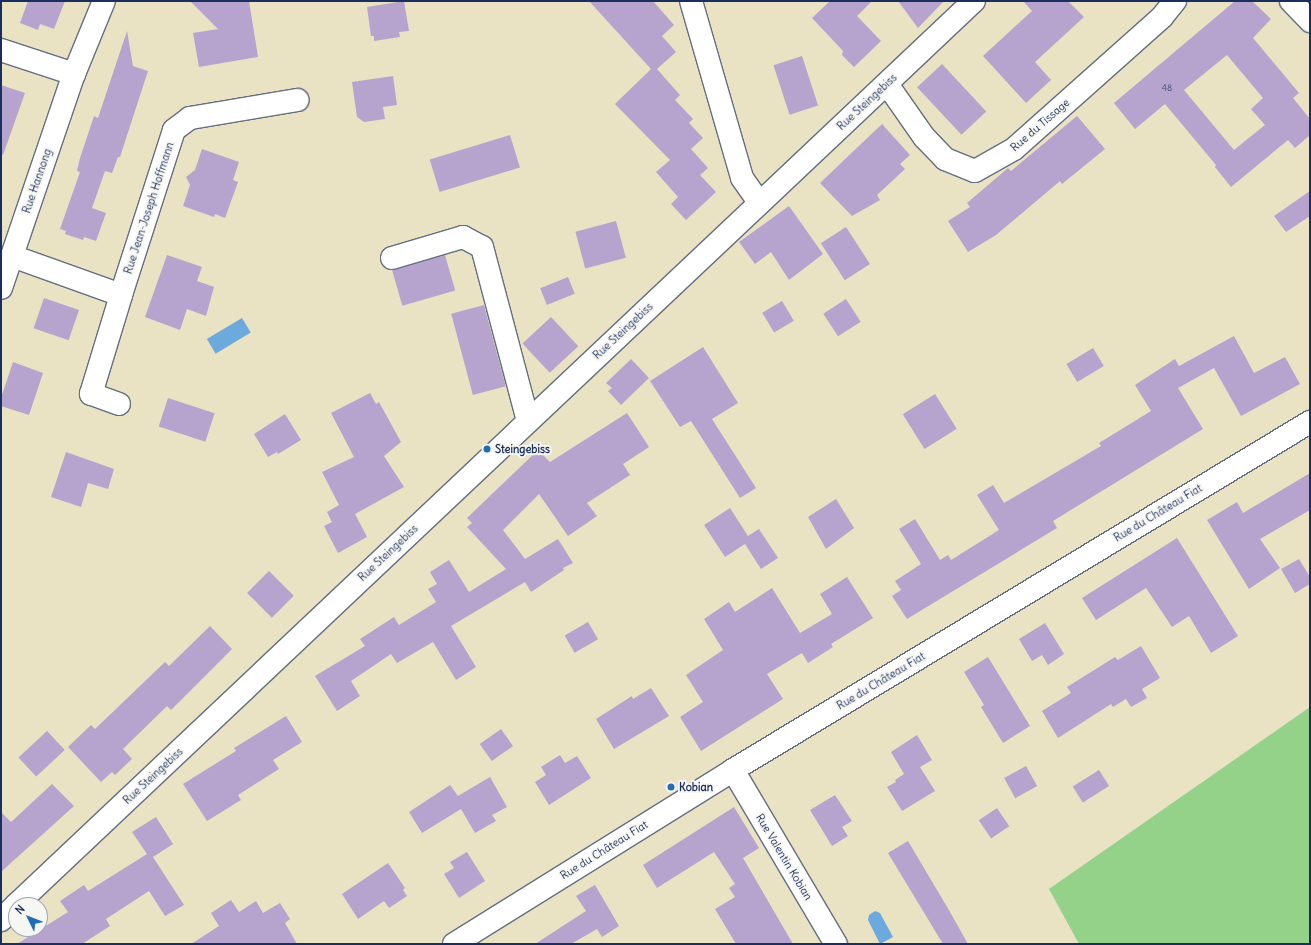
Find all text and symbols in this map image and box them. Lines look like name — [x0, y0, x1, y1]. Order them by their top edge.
street label: Rue Steingebiss — [834, 71, 900, 133]
house number: 48 — [1162, 83, 1172, 93]
street label: Rue du Tissage — [1008, 96, 1072, 154]
street label: Rue Jean-Joseph Hoffmann — [121, 140, 177, 276]
street label: Rue Hannong — [20, 147, 54, 215]
street label: Rue Steingebiss — [590, 300, 656, 362]
place label: Steingebiss — [495, 442, 550, 456]
marker: Steingebiss — [482, 444, 492, 454]
street label: Rue du Château Fiat — [1111, 481, 1205, 545]
street label: Rue Steingebiss — [355, 522, 421, 584]
street label: Rue du Château Fiat — [834, 649, 928, 713]
street label: Rue Steingebiss — [120, 745, 186, 807]
place label: Kobian — [679, 780, 713, 794]
marker: Kobian — [666, 782, 676, 792]
street label: Rue Valentin Kobian — [753, 811, 815, 903]
street label: Rue du Château Fiat — [558, 818, 650, 882]
north arrow — [8, 897, 48, 937]
text: N — [12, 902, 28, 917]

